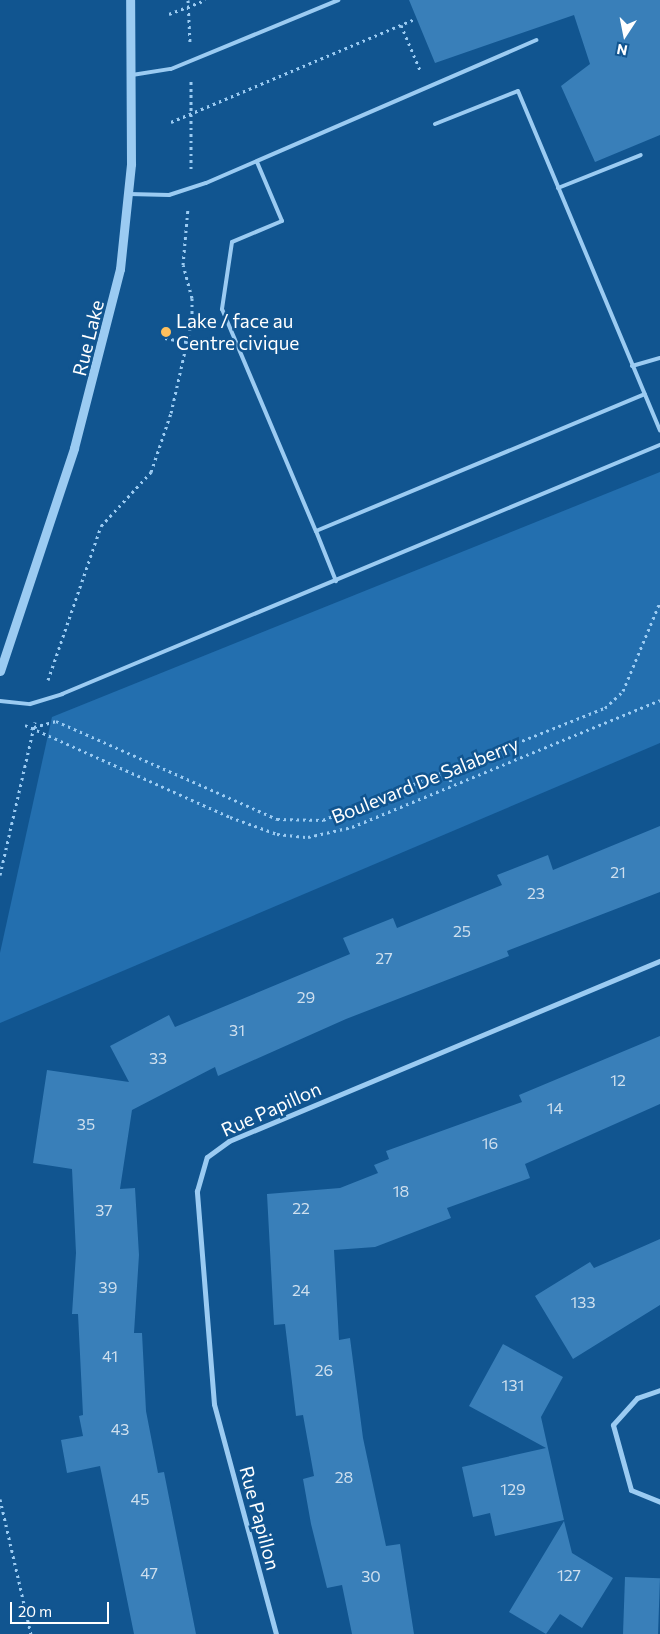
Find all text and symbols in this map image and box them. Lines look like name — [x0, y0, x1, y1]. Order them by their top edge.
north arrow — [600, 10, 650, 60]
text: N — [615, 41, 629, 60]
street label: Rue Lake — [68, 298, 108, 378]
place label: Lake / face au Centre civique — [176, 310, 299, 354]
marker: Lake / face au Centre civique — [160, 326, 172, 338]
street label: Boulevard De Salaberry — [328, 732, 522, 828]
house number: 21 — [610, 862, 626, 882]
house number: 23 — [527, 883, 545, 903]
house number: 25 — [453, 921, 471, 941]
house number: 27 — [375, 948, 393, 968]
house number: 29 — [297, 987, 315, 1007]
house number: 31 — [229, 1020, 245, 1040]
house number: 33 — [149, 1048, 167, 1068]
house number: 12 — [610, 1070, 626, 1090]
street label: Rue Papillon — [218, 1077, 324, 1141]
house number: 14 — [547, 1098, 563, 1118]
house number: 35 — [77, 1114, 95, 1134]
house number: 16 — [482, 1133, 498, 1153]
house number: 18 — [393, 1181, 409, 1201]
house number: 22 — [292, 1198, 310, 1218]
house number: 37 — [95, 1200, 113, 1220]
house number: 39 — [99, 1277, 117, 1297]
house number: 24 — [292, 1280, 310, 1300]
house number: 133 — [570, 1292, 596, 1312]
house number: 41 — [102, 1346, 118, 1366]
house number: 26 — [315, 1360, 333, 1380]
house number: 131 — [502, 1375, 524, 1395]
house number: 43 — [111, 1419, 129, 1439]
street label: Rue Papillon — [235, 1463, 285, 1573]
house number: 28 — [335, 1467, 353, 1487]
house number: 129 — [500, 1479, 526, 1499]
house number: 45 — [131, 1489, 149, 1509]
house number: 47 — [140, 1563, 158, 1583]
house number: 127 — [557, 1565, 581, 1585]
house number: 30 — [361, 1566, 381, 1586]
scale bar — [12, 1592, 111, 1624]
text: 20 m — [18, 1602, 52, 1620]

